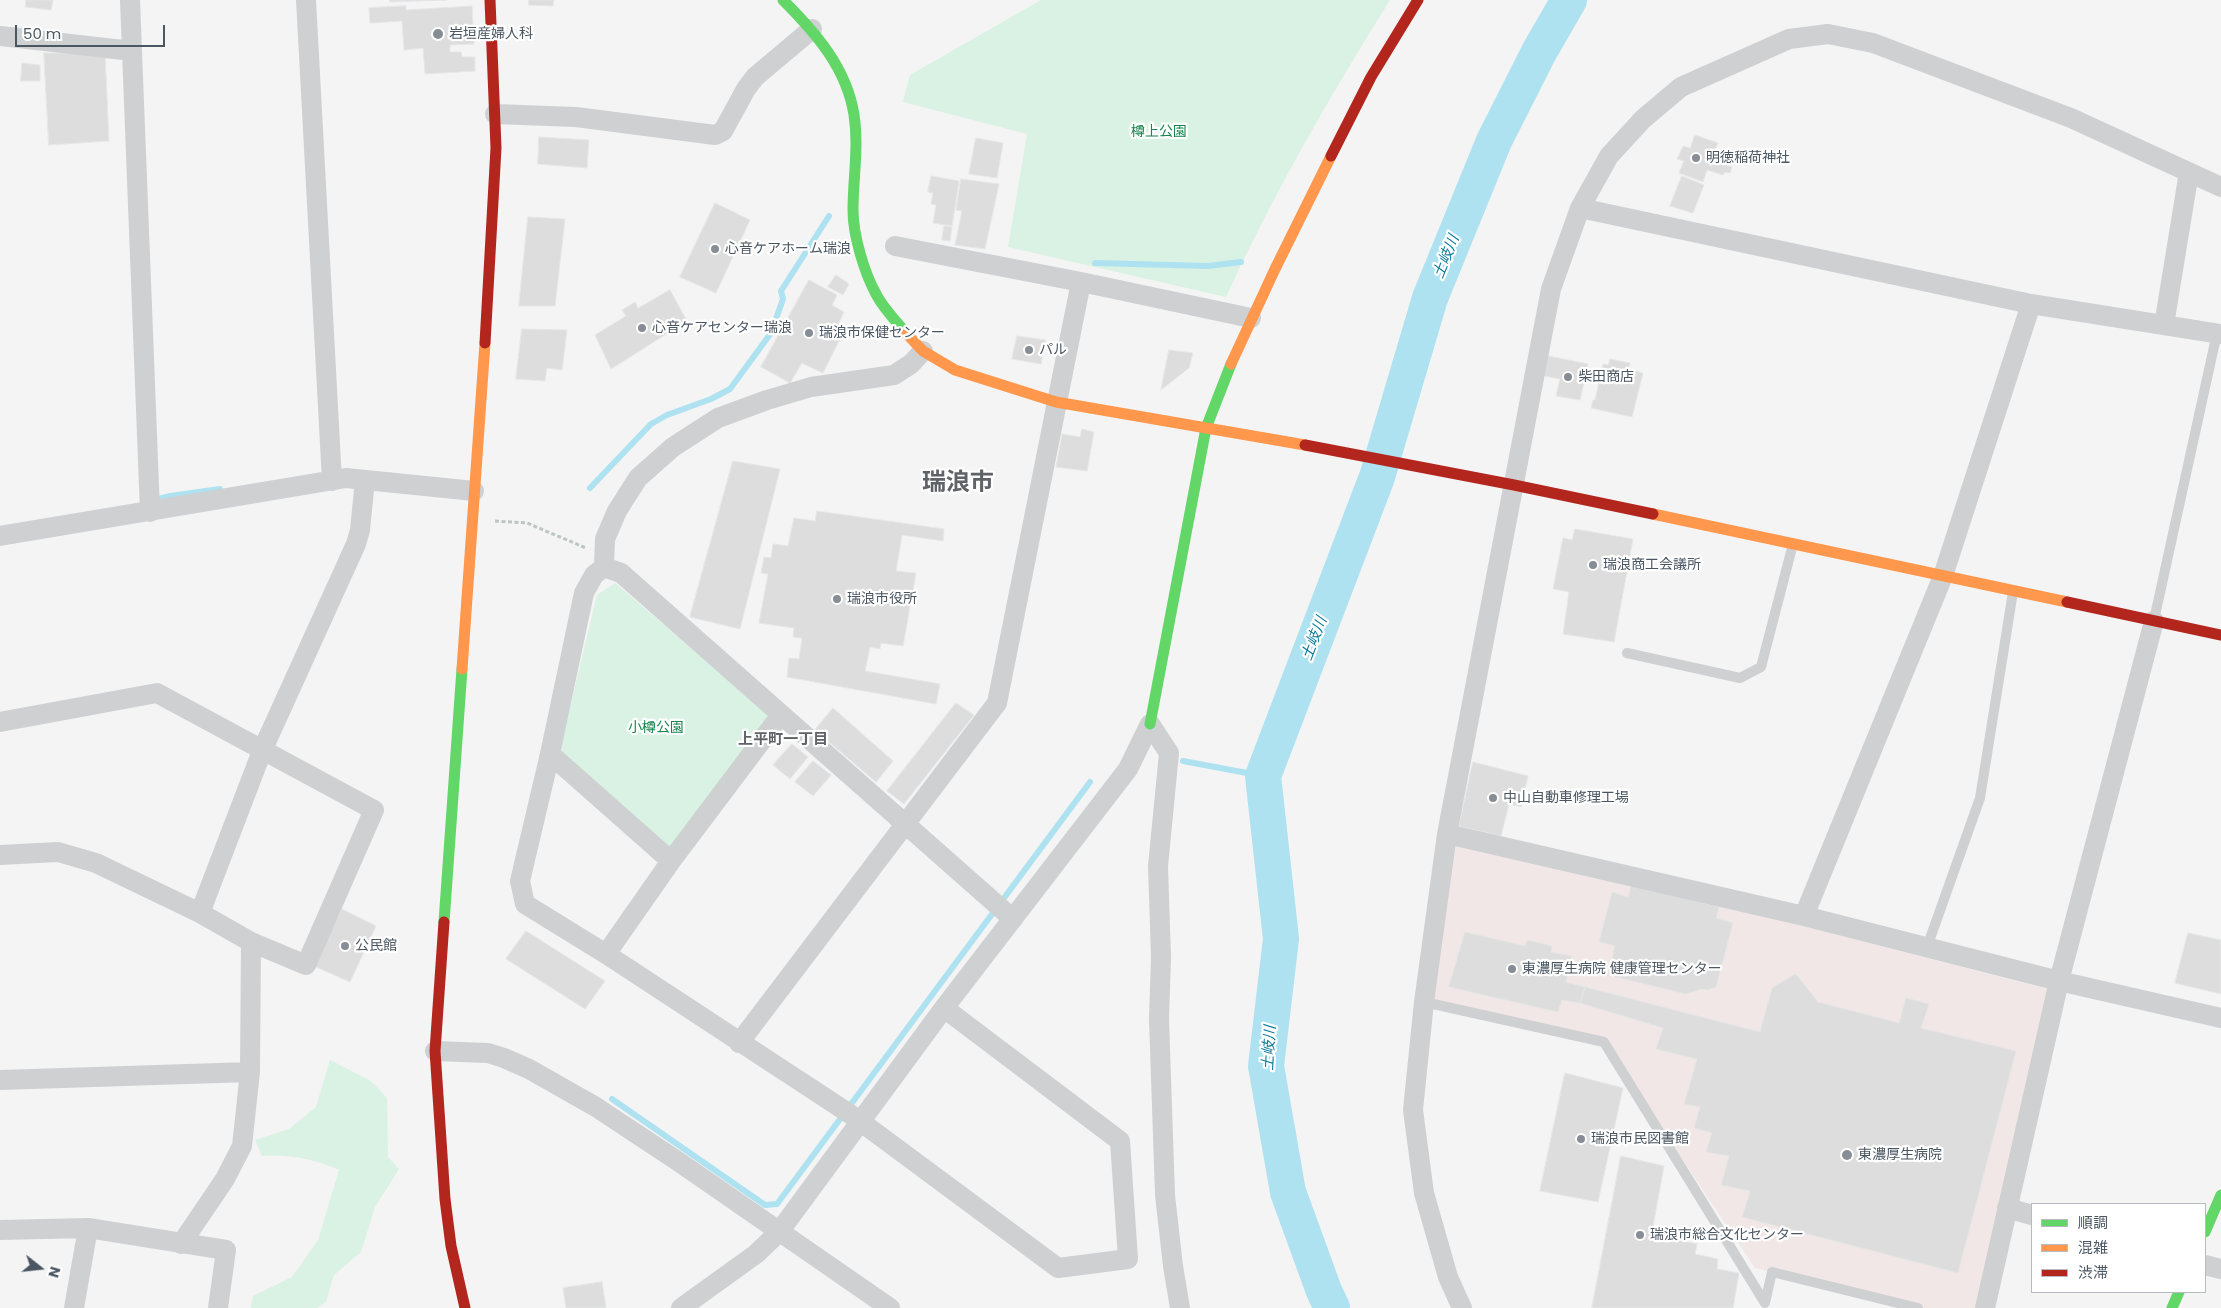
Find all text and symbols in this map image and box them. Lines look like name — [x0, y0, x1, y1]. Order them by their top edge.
scale bar — [18, 15, 168, 47]
text: 50 m — [23, 23, 61, 44]
place label: 岩垣産婦人科 — [449, 26, 533, 42]
marker: 岩垣産婦人科 — [431, 27, 445, 41]
park label: 樽上公園 — [1131, 124, 1187, 140]
place label: 明徳稲荷神社 — [1706, 150, 1790, 166]
marker: 明徳稲荷神社 — [1690, 152, 1702, 164]
water label: 土岐川 — [1430, 233, 1464, 281]
place label: 心音ケアホーム瑞浪 — [725, 241, 851, 257]
marker: 心音ケアホーム瑞浪 — [709, 243, 721, 255]
place label: 心音ケアセンター瑞浪 — [652, 320, 792, 336]
marker: 心音ケアセンター瑞浪 — [636, 322, 648, 334]
place label: 瑞浪市保健センター — [819, 325, 945, 341]
marker: 瑞浪市保健センター — [803, 327, 815, 339]
place label: パル — [1039, 342, 1067, 358]
marker: パル — [1023, 344, 1035, 356]
place label: 柴田商店 — [1578, 369, 1634, 385]
marker: 柴田商店 — [1562, 371, 1574, 383]
district label: 瑞浪市 — [922, 470, 994, 498]
place label: 瑞浪商工会議所 — [1603, 557, 1701, 573]
marker: 瑞浪商工会議所 — [1587, 559, 1599, 571]
place label: 瑞浪市役所 — [847, 591, 917, 607]
marker: 瑞浪市役所 — [831, 593, 843, 605]
water label: 土岐川 — [1299, 615, 1331, 663]
park label: 小樽公園 — [628, 720, 684, 736]
district label: 上平町一丁目 — [738, 731, 828, 749]
place label: 中山自動車修理工場 — [1503, 790, 1629, 806]
marker: 中山自動車修理工場 — [1487, 792, 1499, 804]
place label: 公民館 — [355, 938, 397, 954]
marker: 公民館 — [339, 940, 351, 952]
place label: 東濃厚生病院 健康管理センター — [1522, 961, 1722, 977]
marker: 東濃厚生病院 健康管理センター — [1506, 963, 1518, 975]
water label: 土岐川 — [1260, 1025, 1280, 1071]
place label: 瑞浪市民図書館 — [1591, 1131, 1689, 1147]
marker: 瑞浪市民図書館 — [1575, 1133, 1587, 1145]
place label: 東濃厚生病院 — [1858, 1147, 1942, 1163]
marker: 東濃厚生病院 — [1840, 1148, 1854, 1162]
legend — [2031, 1203, 2206, 1293]
text: 順調 — [2078, 1212, 2108, 1233]
place label: 瑞浪市総合文化センター — [1650, 1227, 1804, 1243]
marker: 瑞浪市総合文化センター — [1634, 1229, 1646, 1241]
text: 混雑 — [2078, 1237, 2108, 1258]
north arrow — [15, 1243, 65, 1293]
text: 渋滞 — [2078, 1262, 2108, 1283]
text: N — [43, 1264, 65, 1280]

